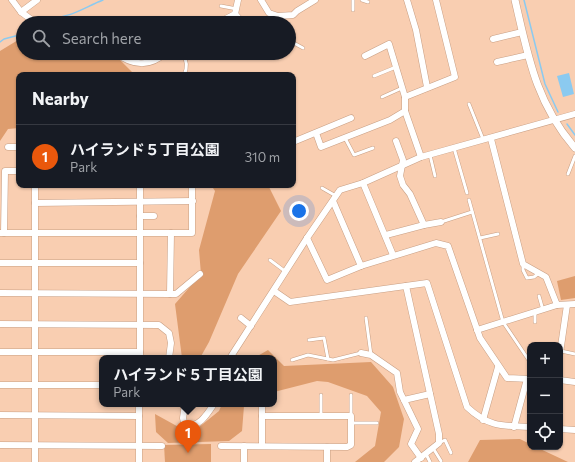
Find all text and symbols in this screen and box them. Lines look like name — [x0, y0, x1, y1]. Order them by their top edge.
search box — [16, 16, 296, 60]
icon: search — [30, 27, 52, 49]
text: Search here — [62, 29, 141, 47]
text: Nearby — [32, 88, 89, 109]
text: ハイランド５丁目公園 — [70, 140, 220, 158]
text: 1 — [42, 149, 48, 165]
text: 310 m — [245, 149, 280, 165]
text: Park — [70, 159, 97, 175]
your location — [289, 201, 309, 221]
map controls — [527, 342, 563, 450]
button: + — [527, 342, 563, 378]
popup — [99, 355, 277, 407]
text: ハイランド５丁目公園 — [113, 365, 263, 383]
button: − — [527, 378, 563, 414]
text: Park — [113, 384, 140, 400]
button: locate — [527, 414, 563, 450]
pin: 1 — [175, 420, 201, 453]

